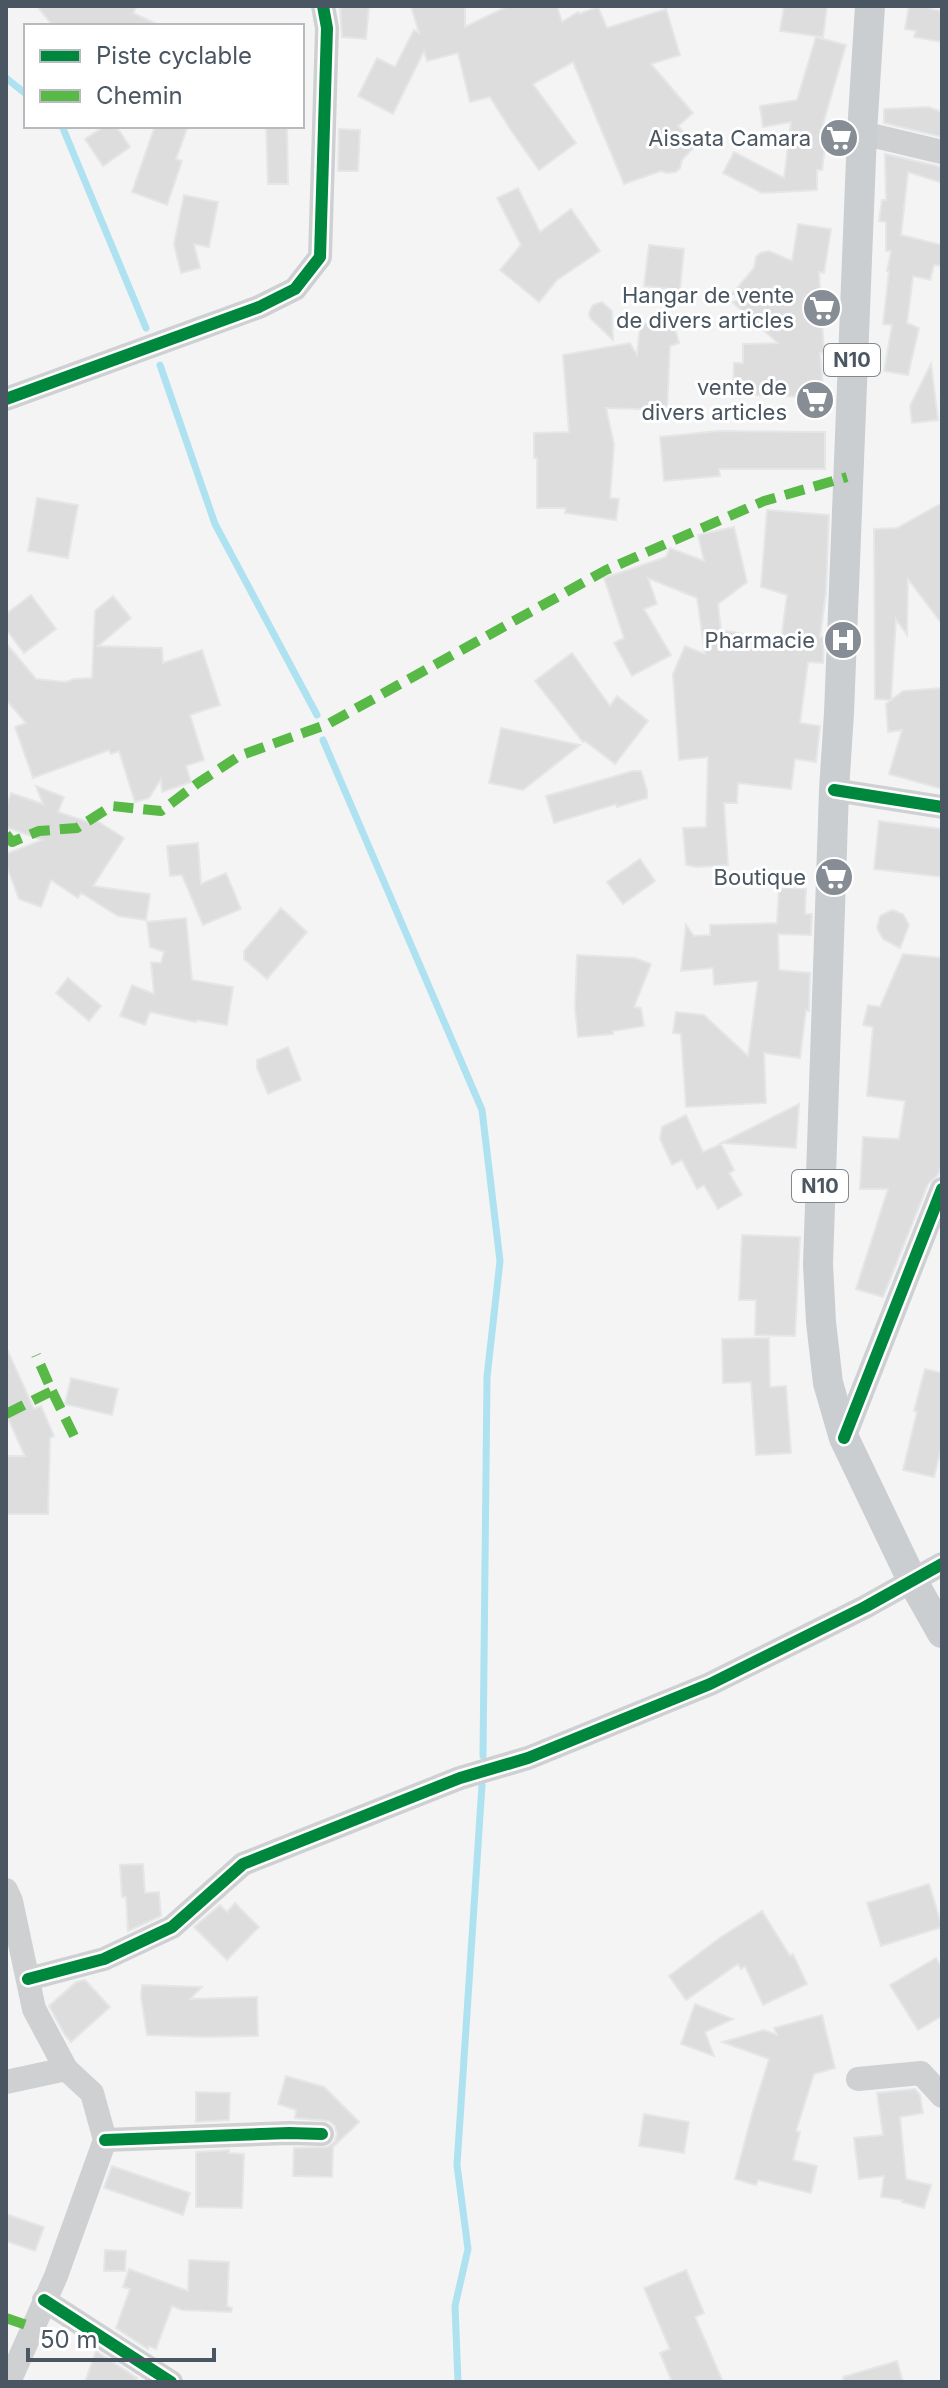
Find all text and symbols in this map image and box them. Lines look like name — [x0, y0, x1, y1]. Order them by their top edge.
legend — [24, 24, 304, 128]
text: Piste cyclable — [96, 41, 252, 70]
text: Chemin — [96, 81, 183, 110]
supermarket icon: Aissata Camara — [818, 117, 860, 159]
place label: Aissata Camara — [648, 125, 811, 151]
place label: Hangar de vente de divers articles — [616, 282, 794, 333]
supermarket icon: Hangar de vente de divers articles — [801, 287, 843, 329]
road number: N10 — [824, 344, 880, 376]
place label: vente de divers articles — [642, 374, 787, 425]
supermarket icon: vente de divers articles — [794, 379, 836, 421]
hospital icon: Pharmacie — [822, 619, 864, 661]
place label: Pharmacie — [705, 627, 815, 653]
supermarket icon: Boutique — [813, 856, 855, 898]
place label: Boutique — [714, 864, 806, 890]
road number: N10 — [792, 1170, 848, 1202]
scale bar — [28, 2312, 214, 2362]
text: 50 m — [40, 2325, 98, 2354]

